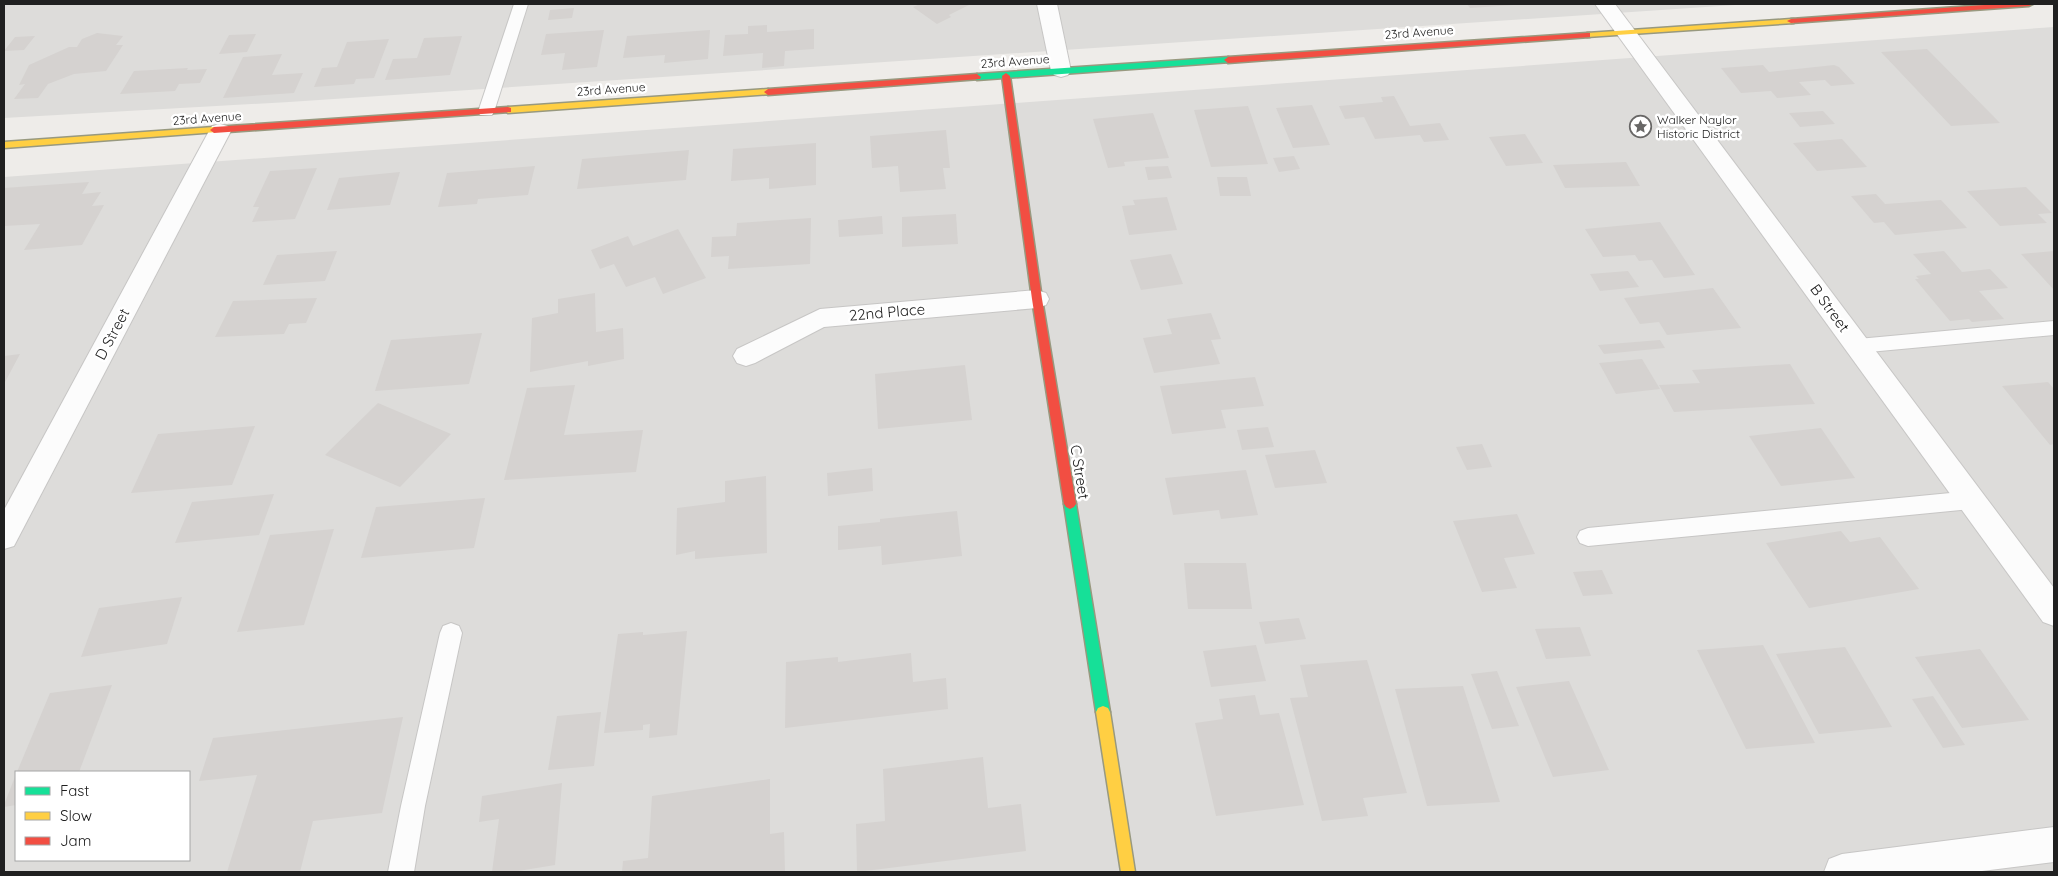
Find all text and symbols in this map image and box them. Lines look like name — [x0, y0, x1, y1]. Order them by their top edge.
street label: 23rd Avenue — [1384, 22, 1454, 42]
street label: 23rd Avenue — [980, 51, 1050, 71]
street label: 23rd Avenue — [576, 79, 646, 99]
street label: 23rd Avenue — [172, 108, 242, 128]
place label: Walker Naylor Historic District — [1657, 112, 1740, 141]
place icon: Walker Naylor Historic District — [1629, 114, 1653, 138]
street label: B Street — [1806, 280, 1854, 336]
street label: 22nd Place — [848, 299, 926, 325]
street label: D Street — [90, 305, 134, 363]
street label: C Street — [1066, 443, 1094, 501]
legend — [15, 771, 190, 861]
text: Fast — [60, 781, 89, 800]
text: Slow — [60, 806, 92, 825]
text: Jam — [60, 831, 91, 850]

